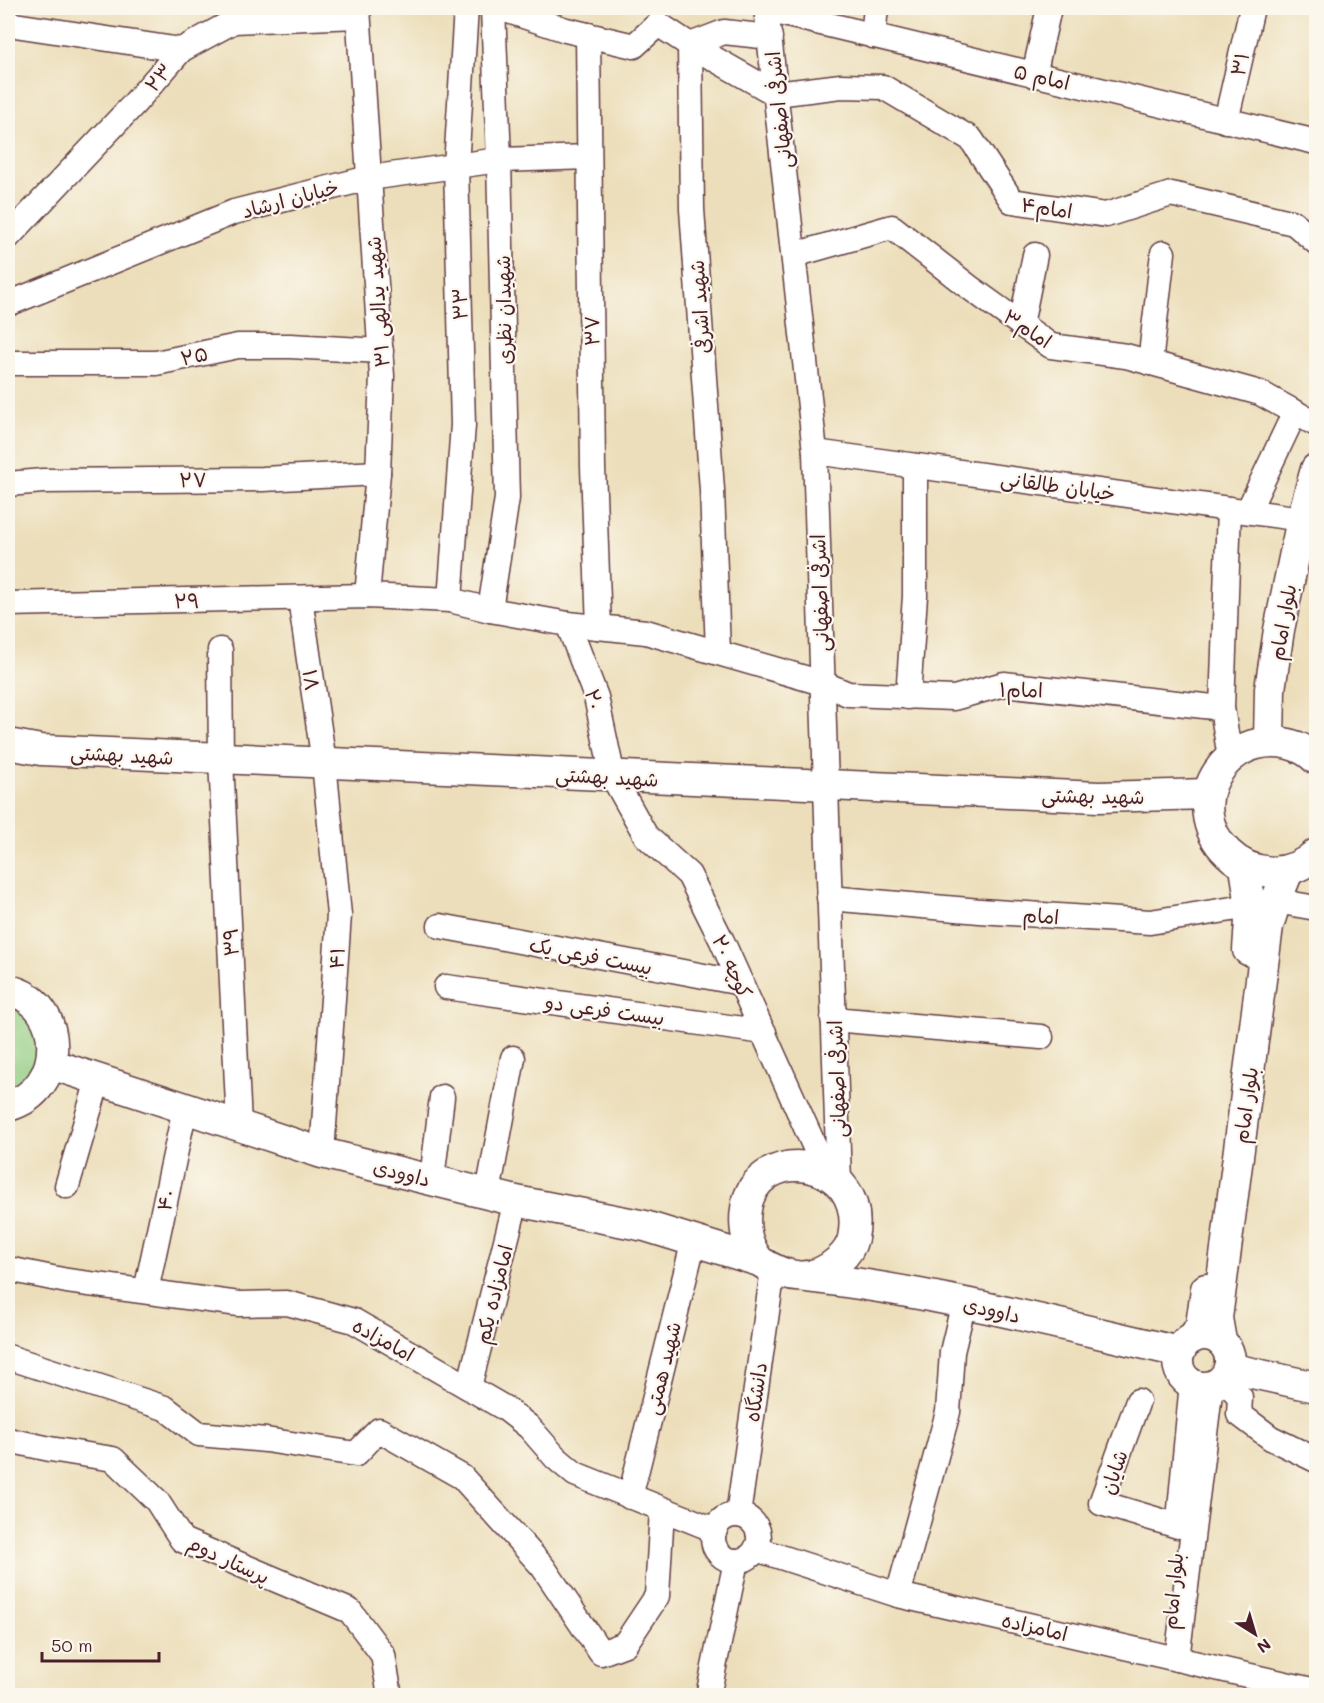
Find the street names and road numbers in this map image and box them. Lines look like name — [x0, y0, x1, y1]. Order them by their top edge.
street label: اشرفی اصفهانی — [759, 50, 798, 170]
street label: ۳۱ — [1224, 50, 1254, 78]
street label: ۲۳ — [138, 57, 178, 97]
street label: امام ۵ — [1011, 57, 1073, 98]
street label: خیابان ارشاد — [239, 173, 341, 223]
street label: امام۴ — [1019, 191, 1074, 226]
street label: ۳۱ شهید یدالهی — [359, 235, 396, 369]
street label: شهیدان نظری — [489, 255, 517, 365]
street label: شهید اشرفی — [683, 259, 715, 355]
street label: ۳۳ — [445, 287, 473, 321]
street label: امام۳ — [997, 303, 1057, 356]
street label: ۳۷ — [578, 316, 604, 346]
street label: ۲۵ — [178, 339, 210, 371]
street label: خیابان طالقانی — [999, 464, 1117, 507]
street label: ۲۷ — [179, 466, 207, 492]
street label: اشرفی اصفهانی — [804, 534, 835, 652]
street label: بلوار امام — [1263, 582, 1304, 663]
street label: ۲۹ — [174, 587, 200, 613]
street label: ۱۸ — [298, 668, 326, 692]
street label: امام۱ — [999, 676, 1043, 705]
street label: ۲۰ — [580, 686, 610, 712]
street label: شهید بهشتی — [70, 738, 174, 771]
street label: شهید بهشتی — [555, 760, 659, 793]
street label: شهید بهشتی — [1041, 781, 1145, 810]
street label: امام — [1022, 901, 1060, 932]
street label: ۳۹ — [216, 927, 244, 957]
street label: بیست فرعی یک — [527, 930, 655, 981]
street label: کوچه ۲۰ — [706, 930, 759, 1002]
street label: ۴۱ — [322, 946, 350, 970]
street label: بیست فرعی دو — [542, 987, 666, 1031]
street label: اشرفی اصفهانی — [821, 1020, 852, 1138]
street label: بلوار امام — [1227, 1065, 1266, 1145]
street label: داوودی — [371, 1152, 433, 1192]
street label: ۴۰ — [150, 1187, 180, 1213]
street label: امامزاده یکم — [468, 1242, 521, 1347]
street label: داوودی — [961, 1290, 1023, 1328]
street label: امامزاده — [348, 1311, 420, 1367]
street label: شهید همتی — [638, 1319, 687, 1418]
street label: دانشگاه — [738, 1361, 772, 1423]
street label: شایان — [1093, 1446, 1133, 1498]
street label: پرستار دوم — [182, 1529, 274, 1593]
street label: بلوار امام — [1156, 1552, 1191, 1631]
street label: امامزاده — [999, 1606, 1071, 1646]

